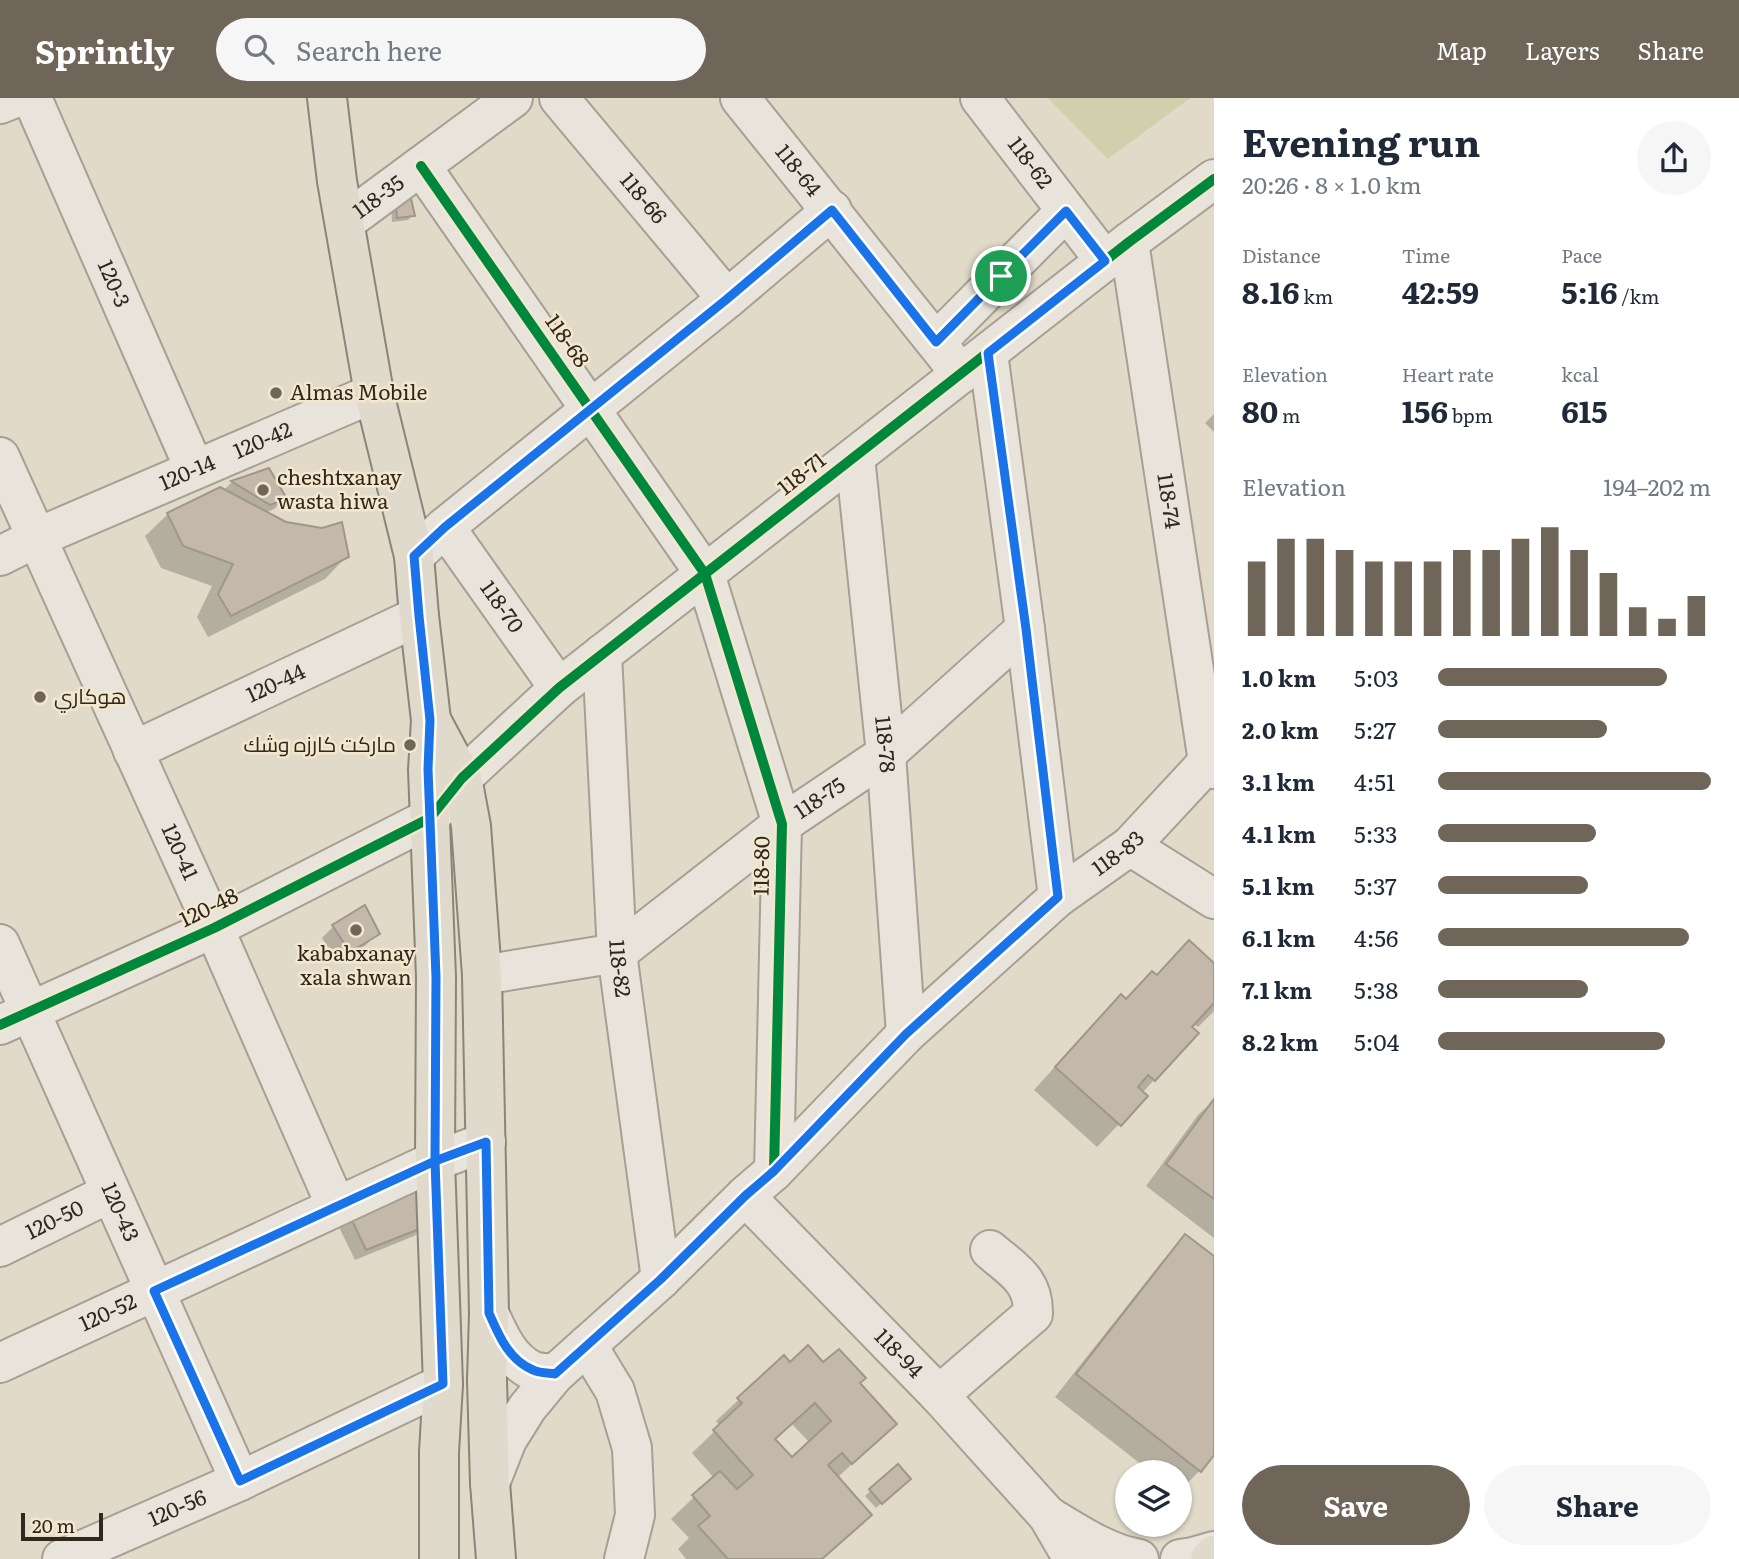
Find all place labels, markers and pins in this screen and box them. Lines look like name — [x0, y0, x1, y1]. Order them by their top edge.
pin — [971, 246, 1031, 306]
place label: Almas Mobile — [290, 375, 427, 406]
marker: Almas Mobile — [268, 385, 284, 401]
place label: cheshtxanay wasta hiwa — [277, 460, 403, 515]
marker: cheshtxanay wasta hiwa — [255, 482, 271, 498]
place label: هوكاري — [54, 679, 127, 713]
marker: هوكاري — [32, 689, 48, 705]
place label: ماركت كارزه وشك — [244, 727, 396, 758]
marker: ماركت كارزه وشك — [402, 737, 418, 753]
marker: kababxanay xala shwan — [348, 922, 364, 938]
place label: kababxanay xala shwan — [297, 936, 416, 991]

